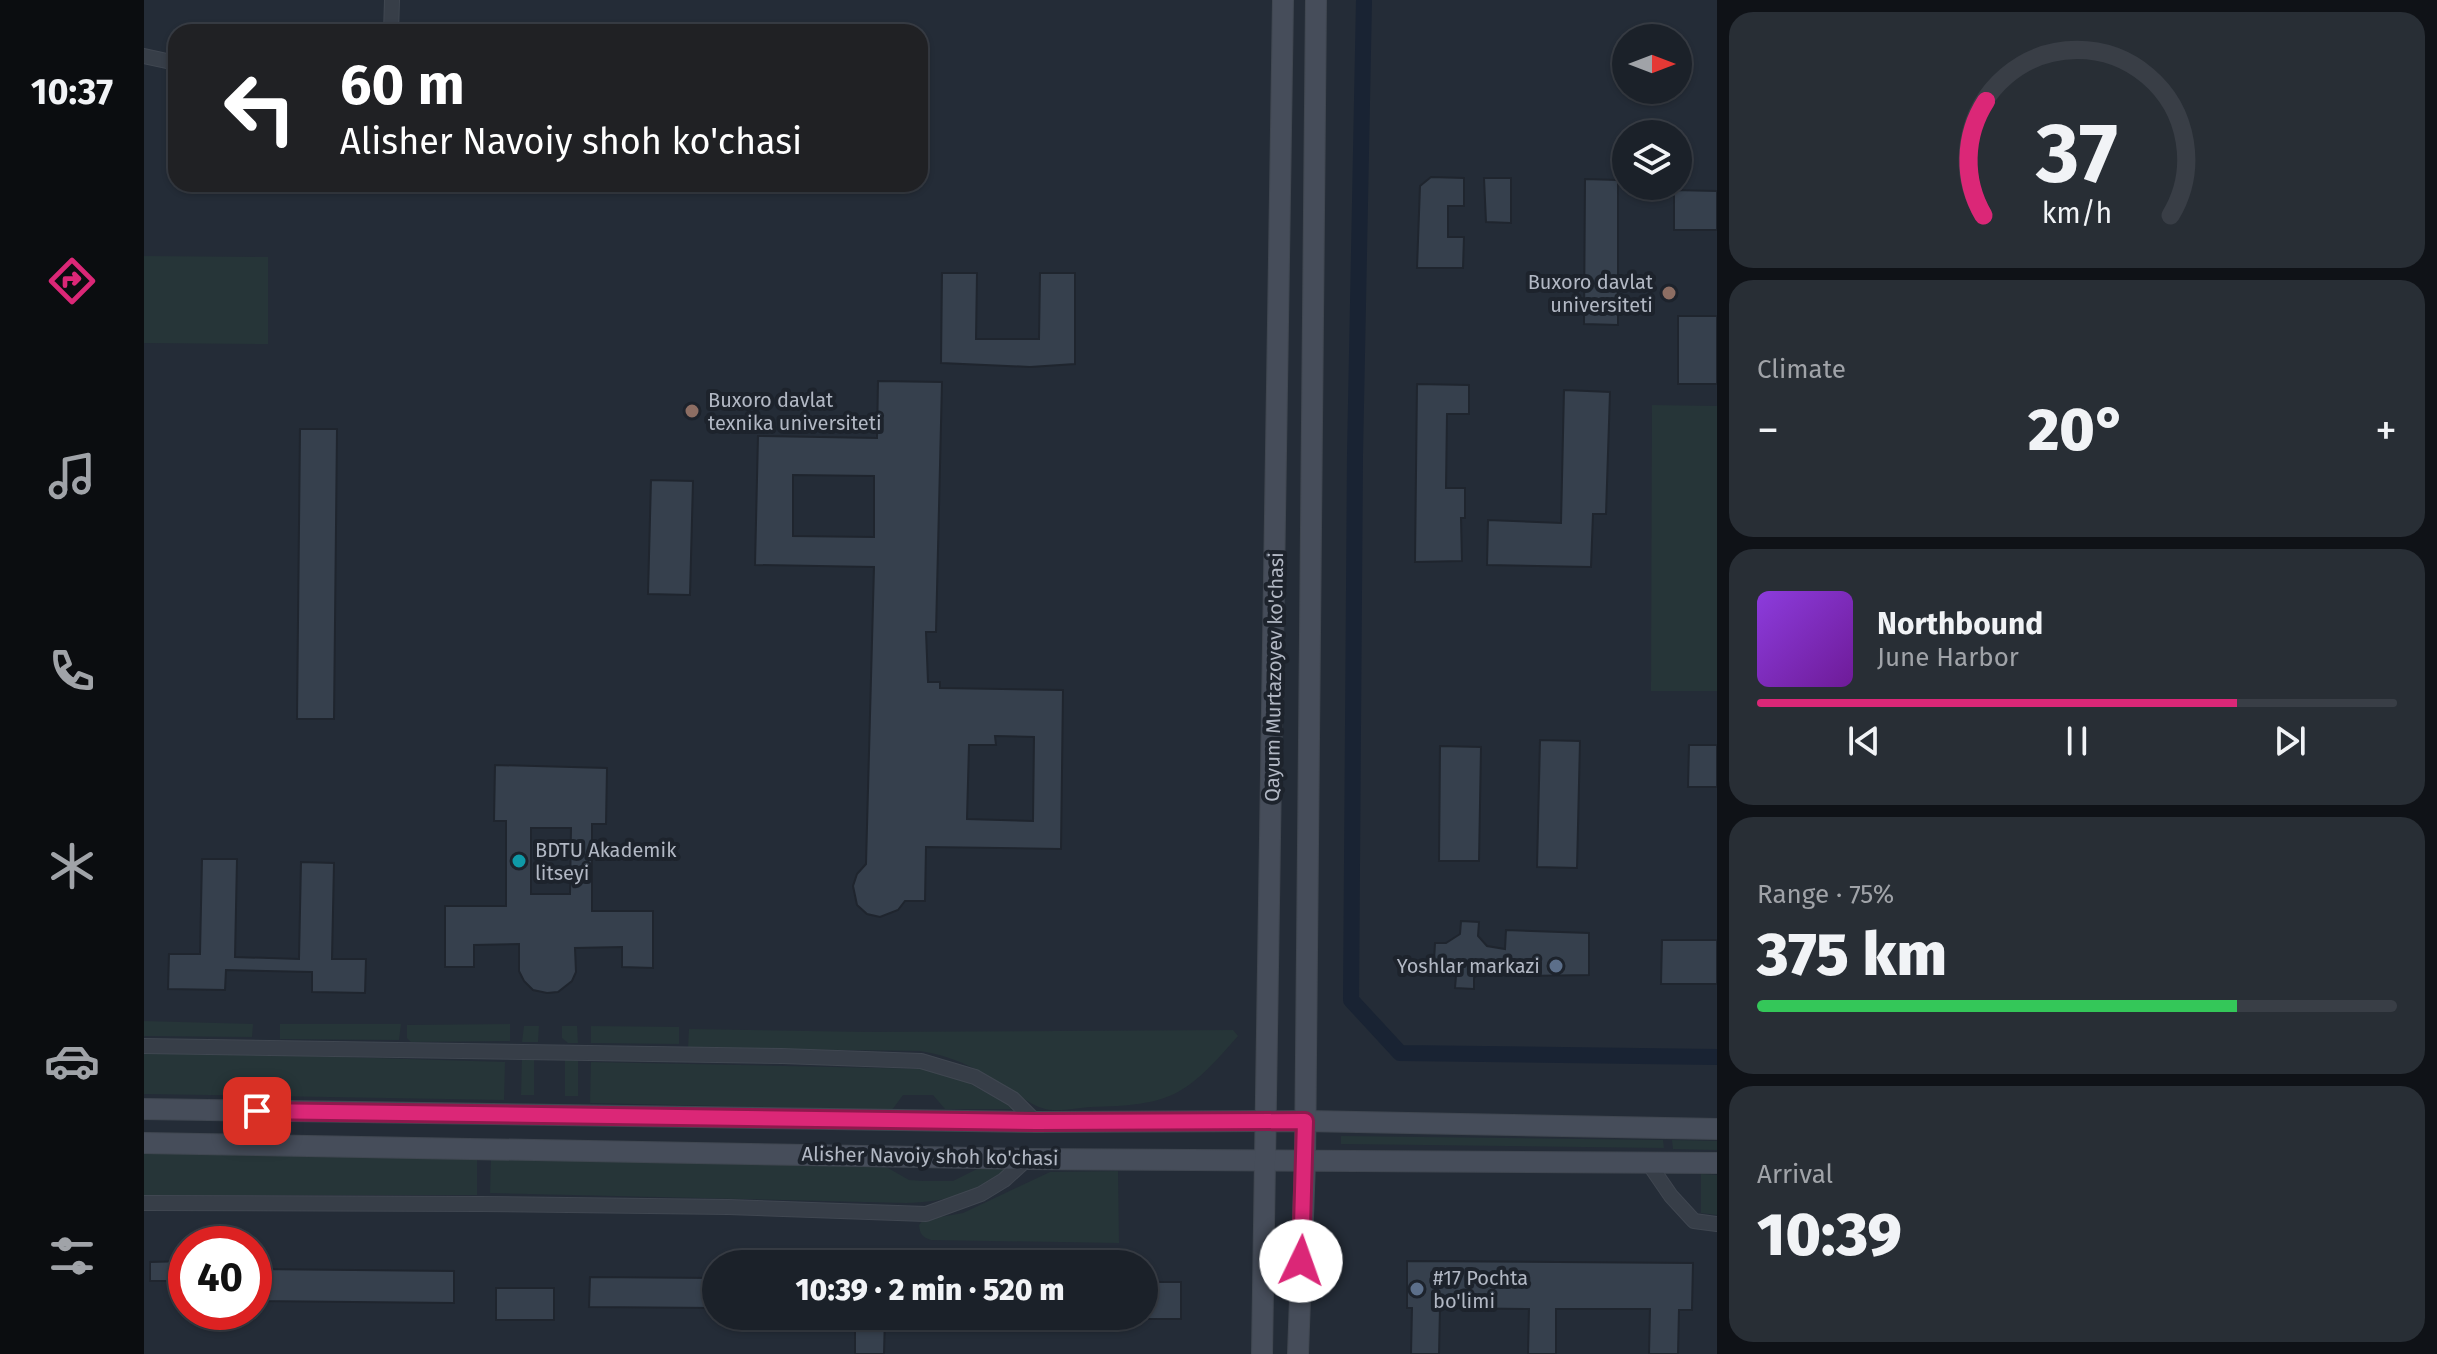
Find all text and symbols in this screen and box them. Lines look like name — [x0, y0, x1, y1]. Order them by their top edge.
north arrow — [1612, 24, 1692, 104]
map controls — [1612, 24, 1692, 200]
text: 60 m — [340, 52, 465, 119]
icon: left — [208, 56, 312, 160]
text: 10:37 — [31, 70, 113, 114]
text: 37 — [2035, 104, 2118, 204]
text: Alisher Navoiy shoh ko'chasi — [340, 120, 802, 164]
button: layers — [1612, 120, 1692, 200]
text: km/h — [2042, 196, 2112, 231]
icon: directions — [44, 253, 100, 309]
place label: Buxoro davlat universiteti — [1528, 270, 1654, 317]
marker: Buxoro davlat universiteti — [1660, 284, 1678, 302]
text: Climate — [1757, 354, 1846, 385]
place label: Buxoro davlat texnika universiteti — [708, 388, 882, 435]
text: 20° — [2028, 394, 2126, 466]
marker: Buxoro davlat texnika universiteti — [683, 402, 701, 420]
text: − — [1757, 404, 1779, 457]
text: + — [2375, 404, 2397, 457]
icon: music — [44, 448, 100, 504]
street label: Qayum Murtazoyev ko'chasi — [1260, 552, 1288, 802]
text: Northbound — [1877, 606, 2043, 642]
text: June Harbor — [1877, 642, 2019, 673]
icon: phone — [44, 643, 100, 699]
icon: previous — [1842, 719, 1886, 763]
icon: pause — [2055, 719, 2099, 763]
icon: next — [2268, 719, 2312, 763]
icon: climate — [44, 838, 100, 894]
place label: BDTU Akademik litseyi — [535, 838, 677, 885]
marker: BDTU Akademik litseyi — [510, 852, 528, 870]
text: Range · 75% — [1757, 879, 1894, 910]
text: 375 km — [1757, 919, 1947, 991]
place label: Yoshlar markazi — [1397, 954, 1540, 978]
marker: Yoshlar markazi — [1547, 957, 1565, 975]
icon: car — [44, 1033, 100, 1089]
pin — [223, 1077, 291, 1145]
icon: arrive — [235, 1089, 279, 1133]
street label: Alisher Navoiy shoh ko'chasi — [801, 1142, 1059, 1170]
text: Arrival — [1757, 1159, 1833, 1190]
text: 10:39 — [1757, 1199, 1902, 1271]
position arrow — [1259, 1219, 1343, 1303]
speed limit sign: 40 — [168, 1226, 272, 1330]
icon: filters — [44, 1228, 100, 1284]
place label: #17 Pochta bo'limi — [1433, 1266, 1528, 1313]
text: 10:39 · 2 min · 520 m — [795, 1272, 1065, 1308]
marker: #17 Pochta bo'limi — [1408, 1280, 1426, 1298]

